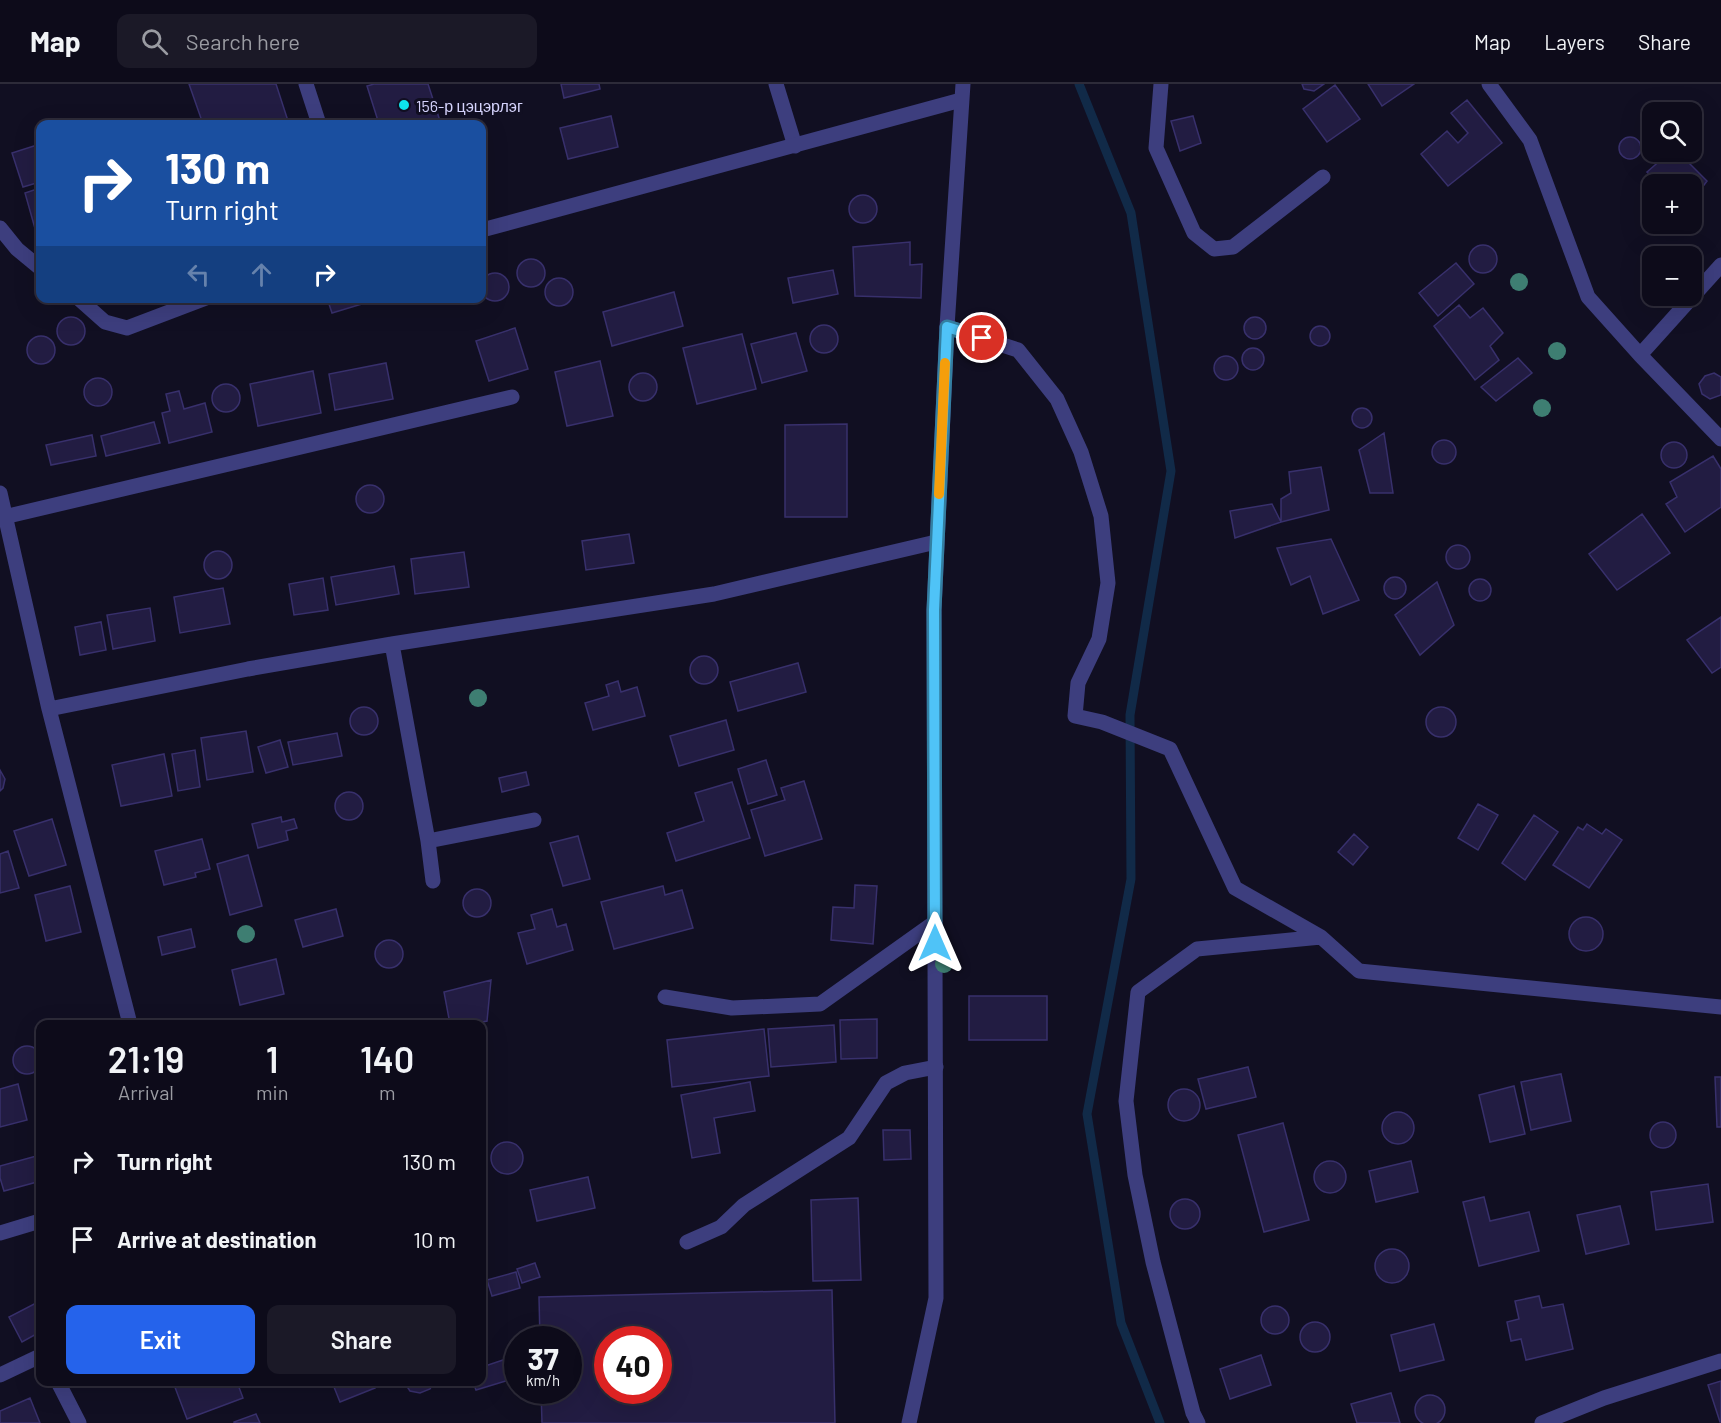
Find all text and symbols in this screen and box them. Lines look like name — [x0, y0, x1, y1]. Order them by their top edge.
search box — [117, 14, 537, 68]
text: Map — [30, 24, 81, 58]
icon: search — [138, 25, 171, 58]
text: Search here — [186, 28, 300, 54]
text: Map — [1474, 29, 1511, 54]
text: Layers — [1544, 29, 1605, 54]
text: Share — [1638, 29, 1691, 54]
place label: 156-р цэцэрлэг — [416, 96, 523, 115]
marker: 156-р цэцэрлэг — [397, 98, 411, 112]
map controls — [1642, 102, 1702, 306]
button: search — [1642, 102, 1702, 162]
text: 130 m — [165, 142, 270, 192]
icon: right — [66, 144, 144, 222]
button: + — [1642, 174, 1702, 234]
text: Turn right — [165, 193, 279, 225]
button: − — [1642, 246, 1702, 306]
icon: left — [182, 258, 215, 291]
icon: ahead — [245, 258, 278, 291]
icon: right — [308, 258, 341, 291]
pin — [956, 312, 1007, 363]
icon: arrive — [965, 321, 998, 354]
position arrow — [903, 911, 967, 975]
text: 21:19 — [108, 1037, 184, 1080]
text: 1 — [266, 1037, 279, 1080]
text: 140 — [360, 1037, 414, 1080]
text: Arrival — [118, 1080, 174, 1104]
text: min — [256, 1080, 288, 1104]
text: m — [379, 1080, 395, 1104]
icon: right — [66, 1145, 99, 1178]
text: Turn right — [117, 1148, 212, 1174]
text: 130 m — [402, 1148, 456, 1174]
icon: arrive — [66, 1223, 99, 1256]
text: Arrive at destination — [117, 1226, 316, 1252]
text: 10 m — [413, 1226, 456, 1252]
button: Exit — [66, 1305, 255, 1374]
button: Share — [267, 1305, 456, 1374]
speed limit sign: 40 — [594, 1326, 672, 1404]
text: 37 — [527, 1340, 559, 1376]
text: km/h — [526, 1371, 560, 1389]

